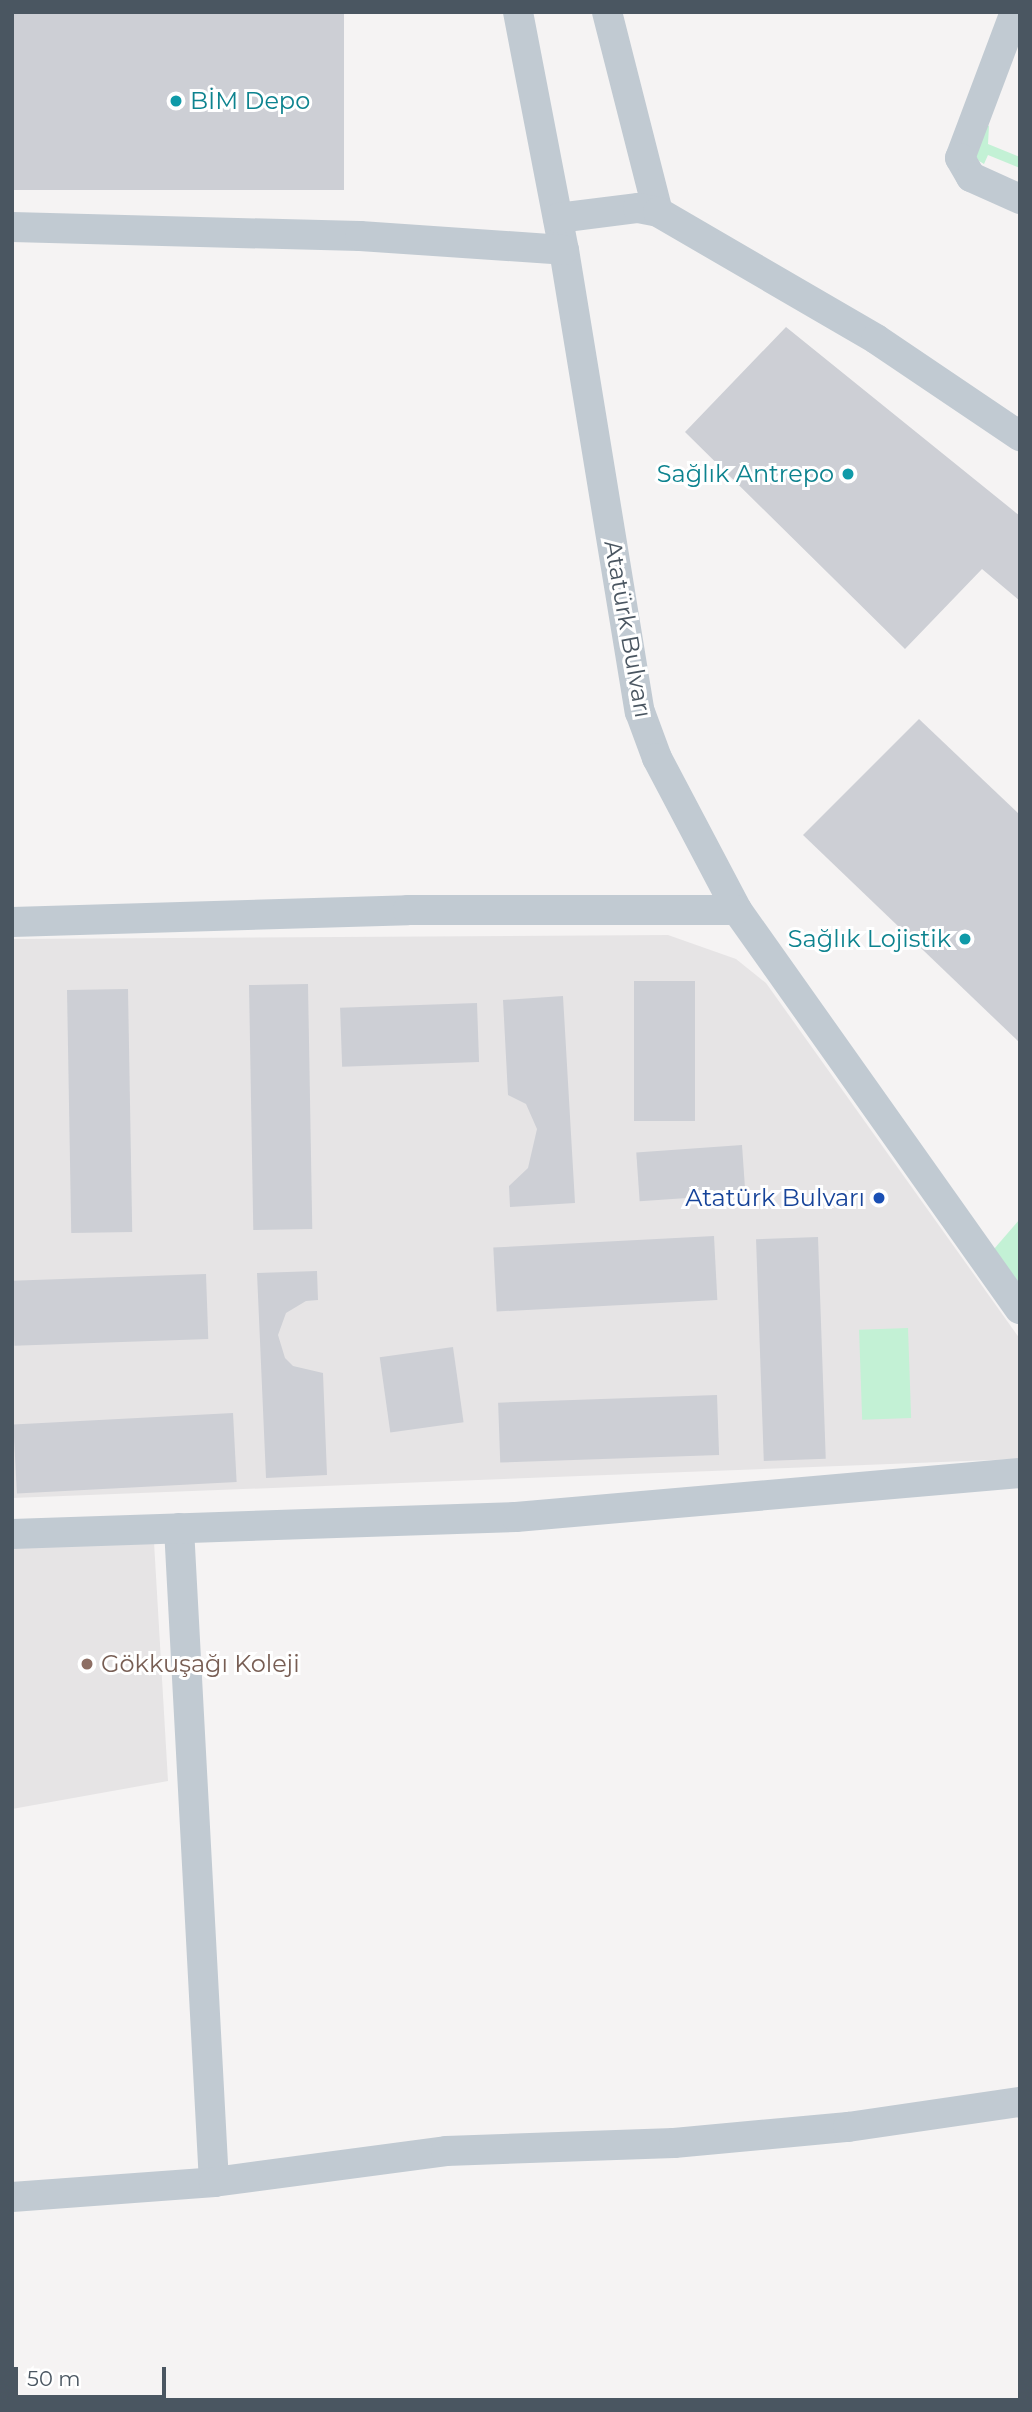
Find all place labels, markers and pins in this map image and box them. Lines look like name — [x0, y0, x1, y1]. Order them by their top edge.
place label: BİM Depo — [190, 87, 310, 115]
marker: BİM Depo — [168, 93, 184, 109]
place label: Sağlık Antrepo — [657, 460, 834, 488]
marker: Sağlık Antrepo — [840, 466, 856, 482]
place label: Sağlık Lojistik — [788, 925, 951, 953]
marker: Sağlık Lojistik — [957, 931, 973, 947]
place label: Atatürk Bulvarı — [685, 1184, 865, 1212]
marker: Atatürk Bulvarı — [871, 1190, 887, 1206]
place label: Gökkuşağı Koleji — [101, 1650, 300, 1678]
marker: Gökkuşağı Koleji — [79, 1656, 95, 1672]

